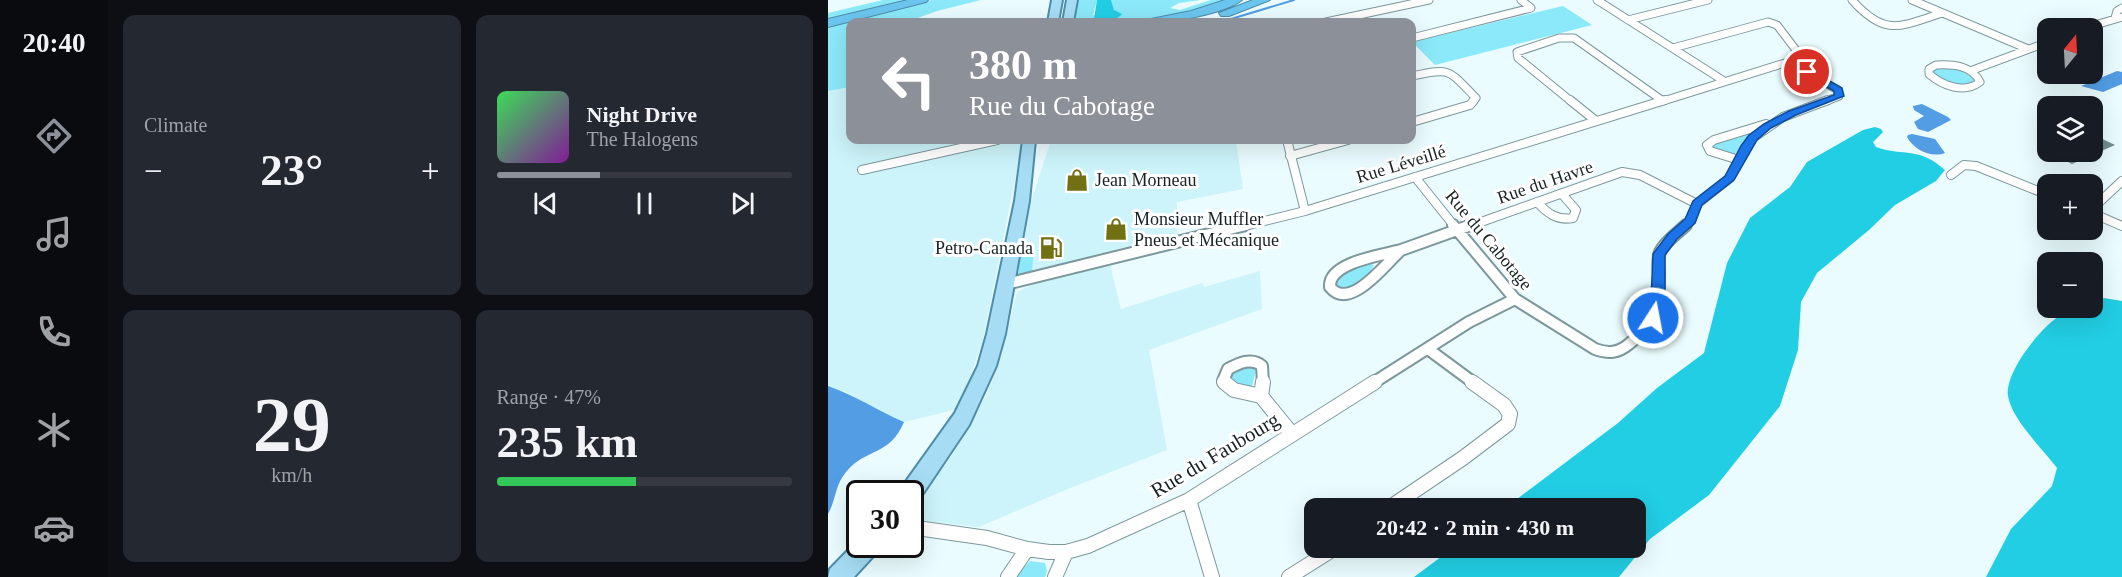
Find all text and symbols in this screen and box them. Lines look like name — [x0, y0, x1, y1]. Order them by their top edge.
north arrow — [2037, 18, 2103, 84]
map controls — [2037, 18, 2103, 318]
text: 20:40 — [23, 28, 86, 58]
icon: left — [870, 42, 948, 120]
text: 380 m — [969, 42, 1078, 88]
pin — [1781, 46, 1832, 97]
icon: arrive — [1790, 55, 1823, 88]
text: Rue du Cabotage — [969, 91, 1155, 121]
button: layers — [2037, 96, 2103, 162]
text: Night Drive — [587, 102, 697, 127]
text: Climate — [144, 114, 207, 136]
icon: directions — [33, 115, 75, 157]
text: The Halogens — [587, 128, 698, 150]
street label: Rue Léveillé — [1354, 141, 1448, 187]
text: 23° — [260, 145, 323, 195]
text: − — [144, 153, 163, 189]
text: + — [421, 153, 440, 189]
street label: Rue du Havre — [1494, 156, 1596, 208]
shop icon: Jean Morneau — [1064, 167, 1090, 193]
place label: Jean Morneau — [1095, 170, 1196, 190]
button: + — [2037, 174, 2103, 240]
street label: Rue du Cabotage — [1441, 186, 1537, 294]
icon: previous — [529, 187, 562, 220]
icon: pause — [628, 187, 661, 220]
icon: next — [726, 187, 759, 220]
place label: Monsieur Muffler Pneus et Mécanique — [1134, 209, 1279, 250]
icon: music — [33, 213, 75, 255]
shop icon: Monsieur Muffler Pneus et Mécanique — [1103, 216, 1129, 242]
fuel station icon: Petro-Canada — [1038, 235, 1064, 261]
place label: Petro-Canada — [935, 238, 1033, 258]
button: − — [2037, 252, 2103, 318]
position arrow — [1621, 286, 1685, 350]
icon: phone — [33, 311, 75, 353]
text: 29 — [253, 381, 331, 468]
text: Range · 47% — [497, 386, 601, 408]
street label: Rue du Faubourg — [1146, 407, 1284, 503]
icon: climate — [33, 409, 75, 451]
text: 235 km — [497, 417, 638, 467]
text: km/h — [271, 464, 312, 486]
speed limit sign: 30 — [846, 480, 924, 558]
icon: car — [33, 507, 75, 549]
text: 20:42 · 2 min · 430 m — [1376, 515, 1574, 540]

